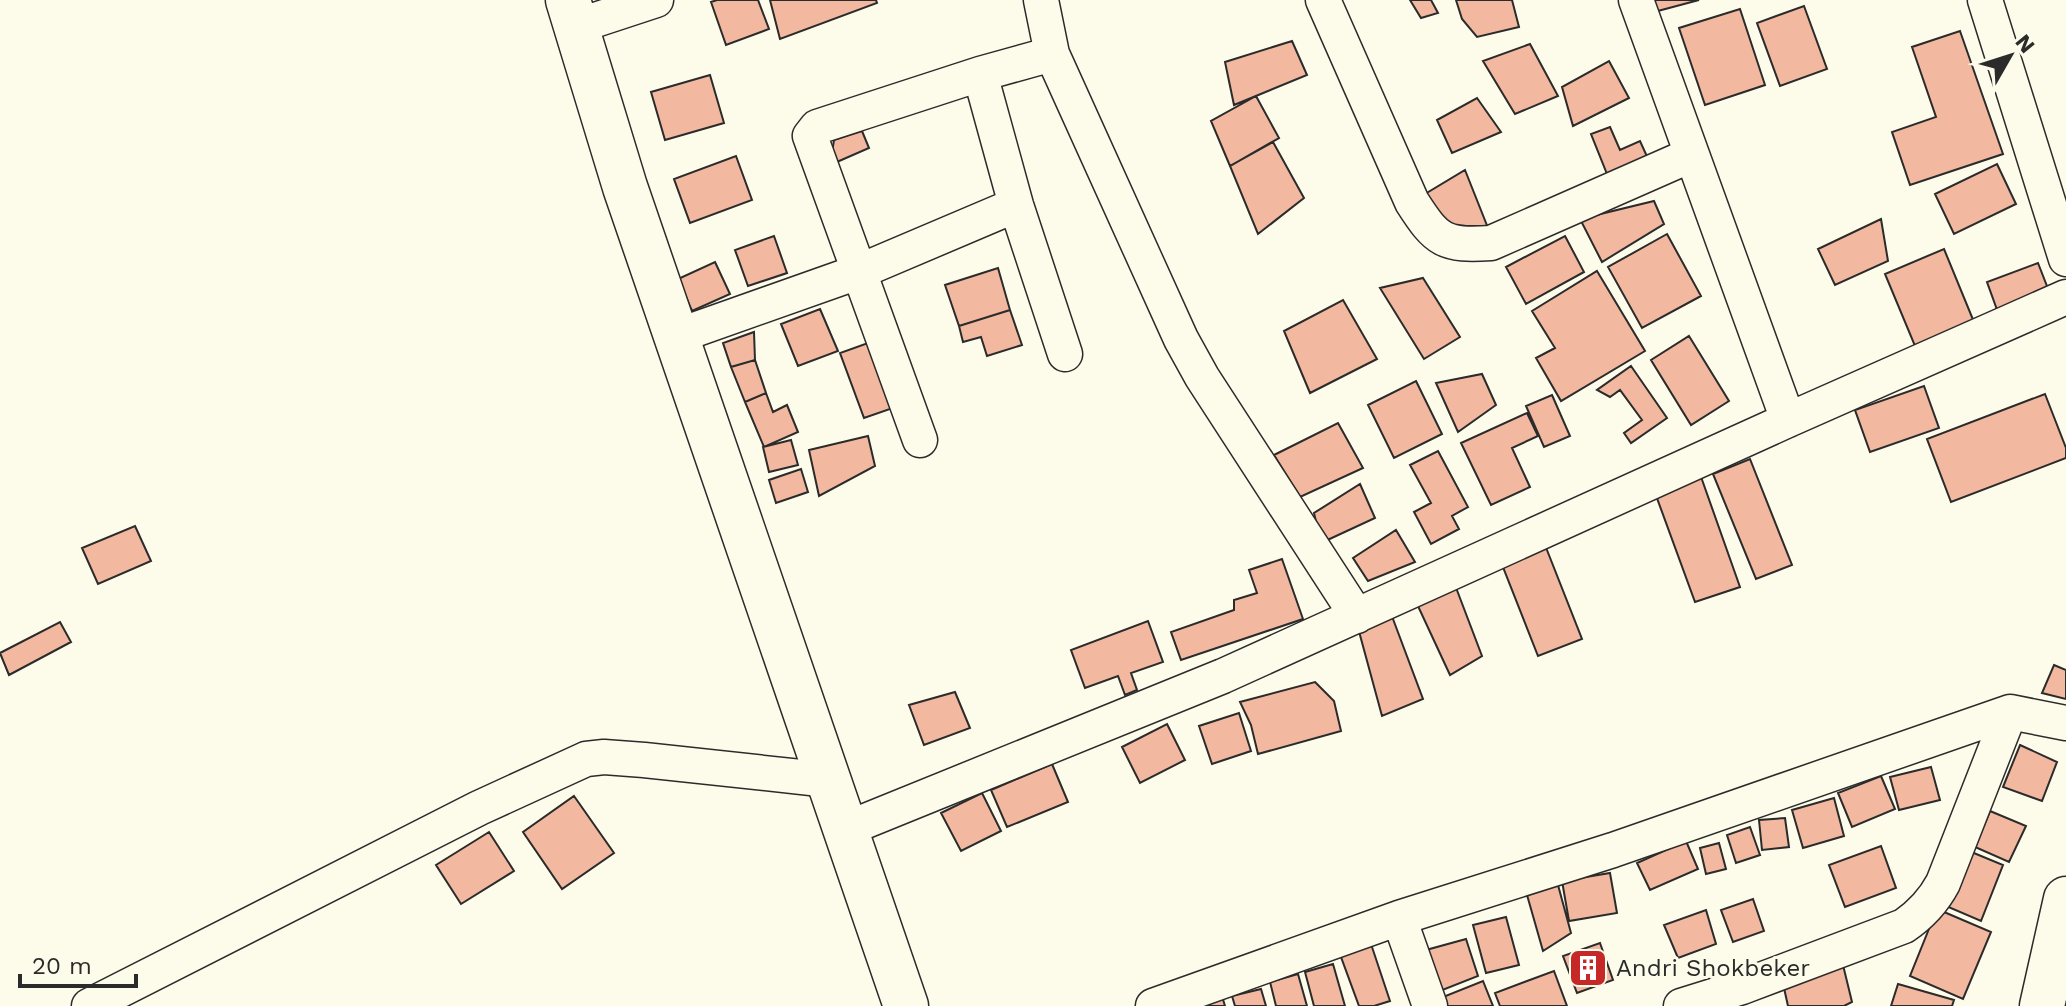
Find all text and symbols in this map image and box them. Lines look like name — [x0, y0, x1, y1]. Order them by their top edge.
north arrow — [1970, 16, 2050, 96]
text: N — [2010, 30, 2040, 58]
scale bar — [20, 938, 136, 988]
building icon: Andri Shokbeker — [1567, 947, 1609, 989]
text: 20 m — [32, 952, 92, 980]
place label: Andri Shokbeker — [1616, 954, 1810, 982]

